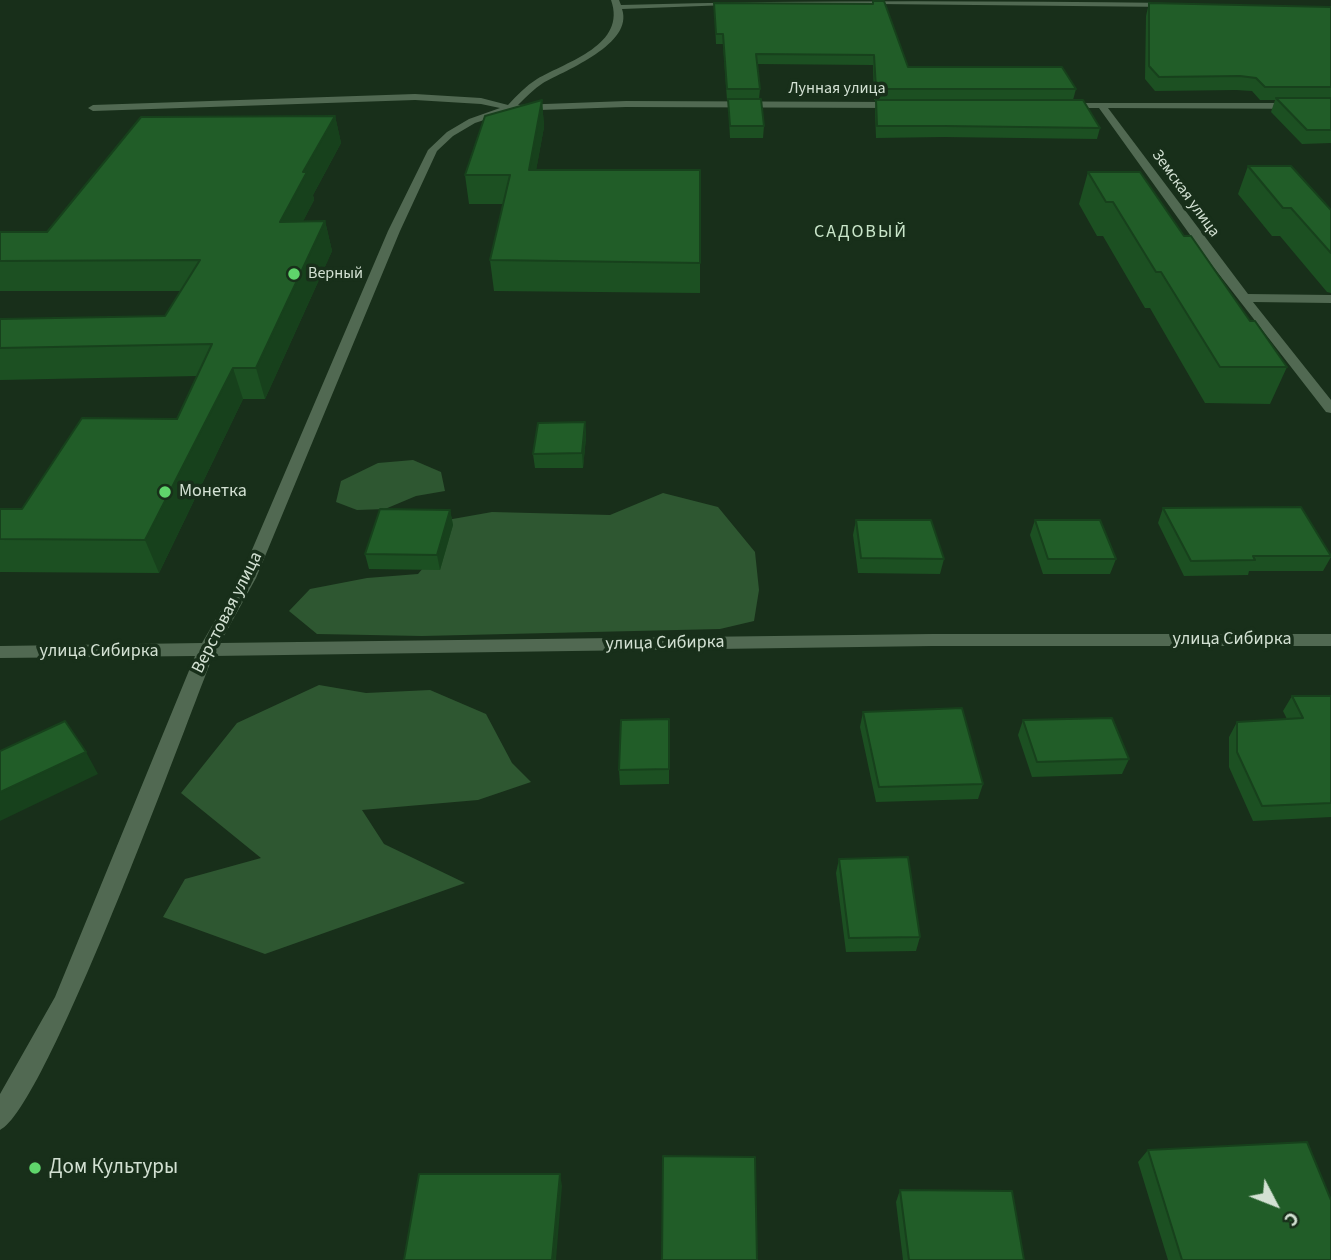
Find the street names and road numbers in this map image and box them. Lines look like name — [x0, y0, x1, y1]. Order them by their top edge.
street label: Лунная улица — [789, 79, 885, 99]
street label: Земская улица — [1147, 147, 1223, 241]
street label: Верстовая улица — [188, 549, 268, 677]
street label: улица Сибирка — [1173, 629, 1291, 651]
street label: улица Сибирка — [605, 632, 725, 656]
street label: улица Сибирка — [40, 641, 158, 663]

